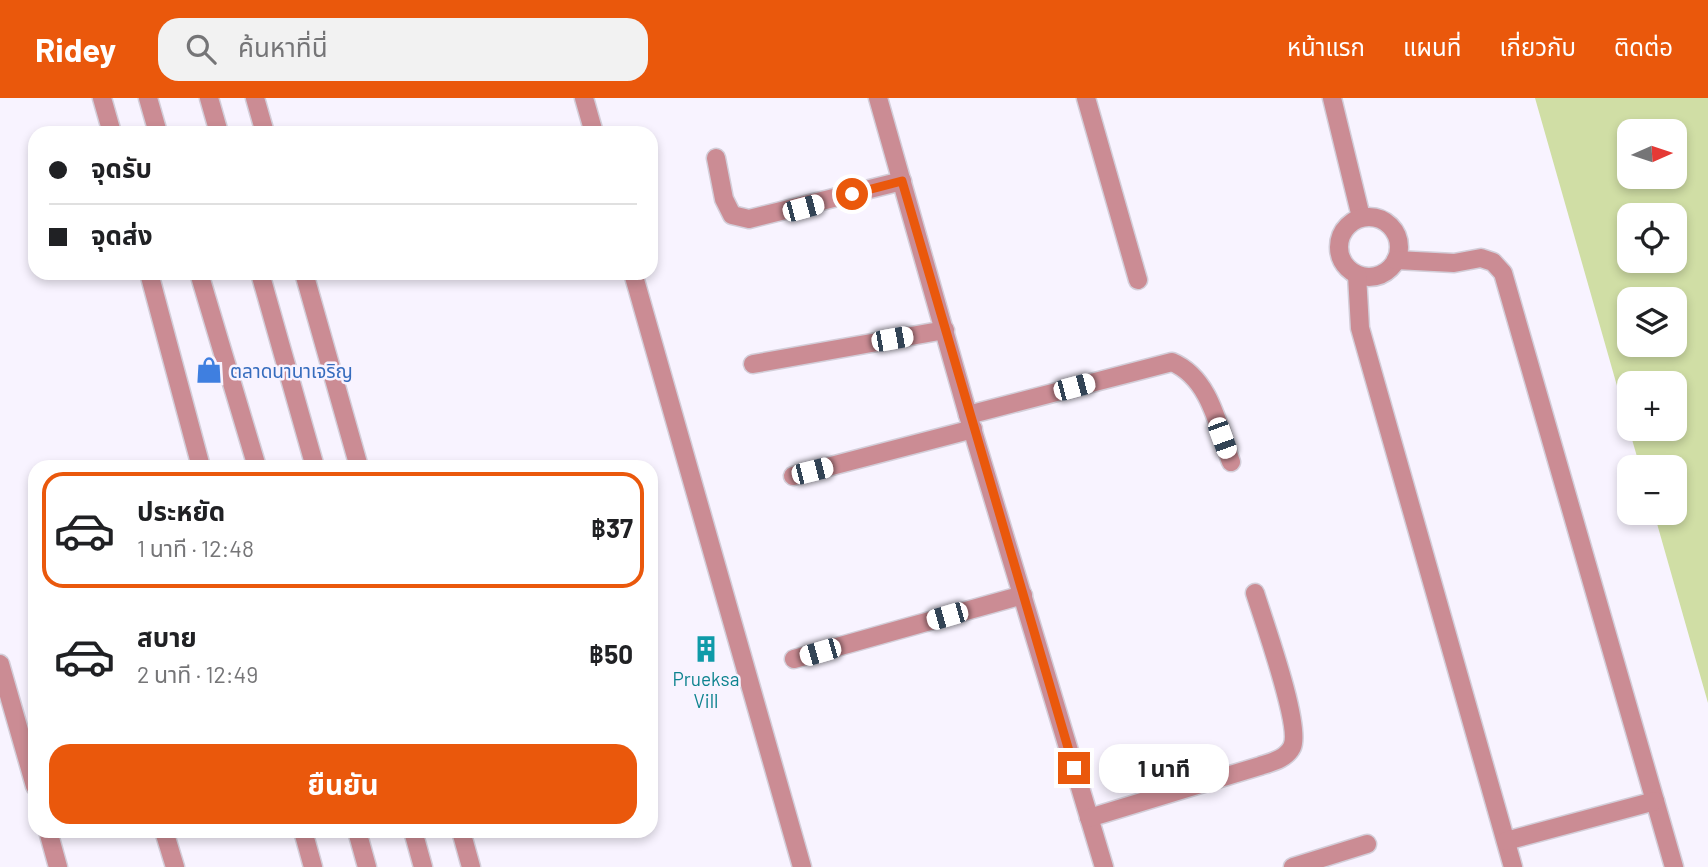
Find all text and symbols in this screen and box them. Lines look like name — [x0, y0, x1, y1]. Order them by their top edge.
search box — [158, 18, 648, 81]
text: Ridey — [35, 29, 116, 69]
icon: search — [182, 30, 220, 68]
text: ค้นหาที่นี่ — [238, 31, 328, 62]
text: หน้าแรก — [1287, 32, 1365, 61]
text: แผนที่ — [1403, 32, 1461, 61]
text: เกี่ยวกับ — [1499, 32, 1576, 61]
text: ติดต่อ — [1614, 32, 1673, 61]
north arrow — [1617, 119, 1687, 189]
map controls — [1617, 119, 1687, 525]
text: จุดรับ — [91, 152, 152, 183]
route start — [836, 178, 868, 210]
car — [780, 192, 827, 224]
button: locate — [1617, 203, 1687, 273]
text: จุดส่ง — [91, 219, 153, 250]
button: layers — [1617, 287, 1687, 357]
car — [870, 325, 915, 353]
shop icon: ตลาดนานาเจริญ — [194, 355, 224, 385]
place label: ตลาดนานาเจริญ — [230, 359, 353, 382]
car — [1051, 371, 1098, 403]
button: + — [1617, 371, 1687, 441]
car — [1205, 415, 1240, 461]
button: − — [1617, 455, 1687, 525]
car — [790, 456, 835, 486]
text: ประหยัด — [137, 495, 225, 526]
icon: car — [53, 499, 116, 562]
text: ฿37 — [591, 512, 633, 543]
text: 1 นาที · 12:48 — [137, 534, 254, 562]
car — [924, 600, 971, 632]
text: สบาย — [137, 621, 197, 652]
icon: car — [53, 625, 116, 688]
building icon: Prueksa Vill — [691, 634, 721, 664]
car — [797, 636, 844, 668]
text: ฿50 — [589, 638, 633, 669]
text: 2 นาที · 12:49 — [137, 660, 258, 688]
place label: Prueksa Vill — [673, 667, 739, 712]
button: ยืนยัน — [49, 744, 637, 824]
callout: 1 นาที — [1098, 744, 1228, 792]
route end — [1058, 752, 1090, 784]
text: 1 นาที — [1138, 754, 1190, 782]

